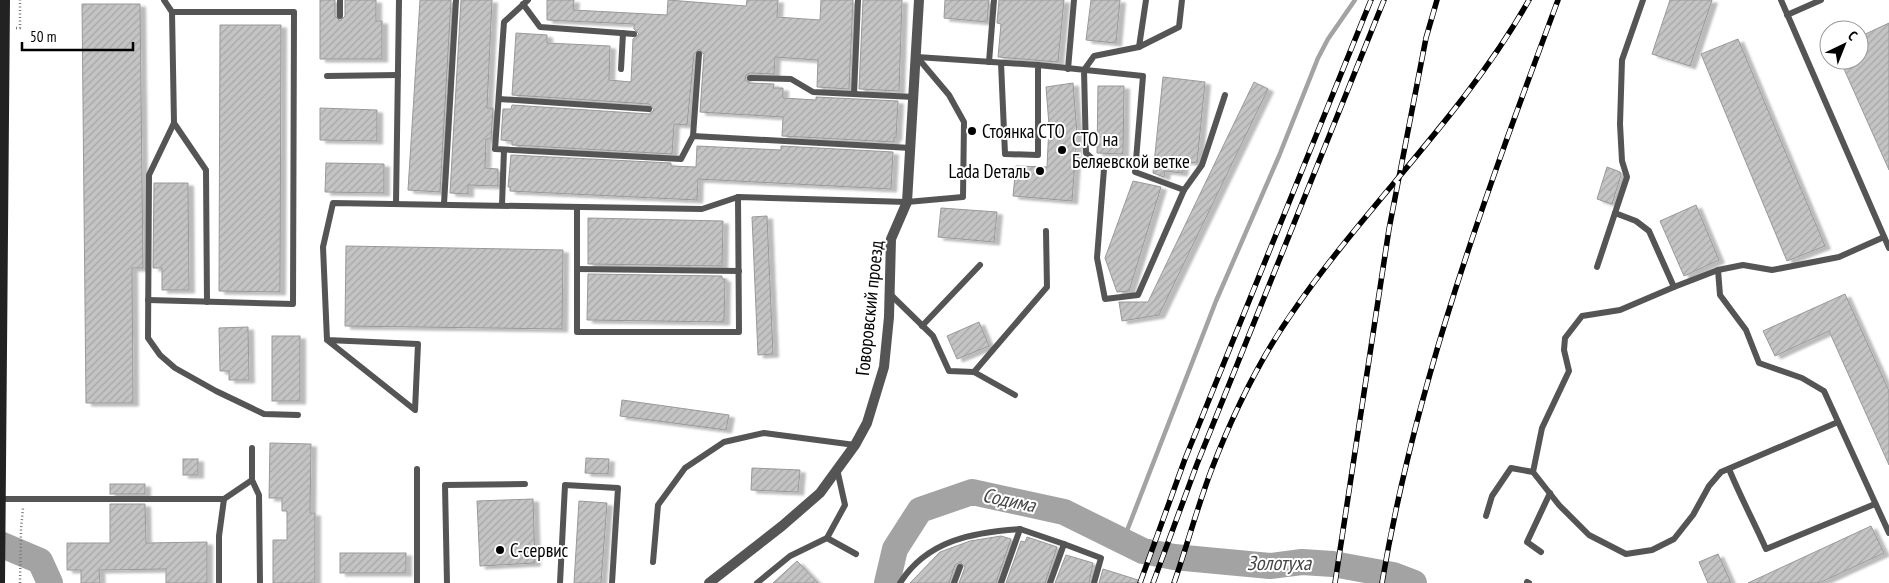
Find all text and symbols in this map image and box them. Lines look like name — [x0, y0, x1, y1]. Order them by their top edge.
scale bar — [22, 20, 134, 52]
north arrow — [1819, 20, 1869, 70]
text: 50 m — [30, 27, 56, 46]
text: С — [1844, 27, 1862, 45]
place label: Стоянка СТО — [982, 119, 1065, 143]
marker: Стоянка СТО — [966, 125, 978, 137]
place label: СТО на Беляевской ветке — [1072, 127, 1190, 173]
marker: СТО на Беляевской ветке — [1056, 144, 1068, 156]
place label: Lada Dеталь — [949, 159, 1030, 183]
marker: Lada Dеталь — [1034, 165, 1046, 177]
street label: Говоровский проезд — [850, 239, 888, 377]
water label: Содима — [980, 482, 1039, 518]
place label: С-сервис — [510, 538, 569, 562]
marker: С-сервис — [494, 544, 506, 556]
water label: Золотуха — [1247, 550, 1312, 576]

